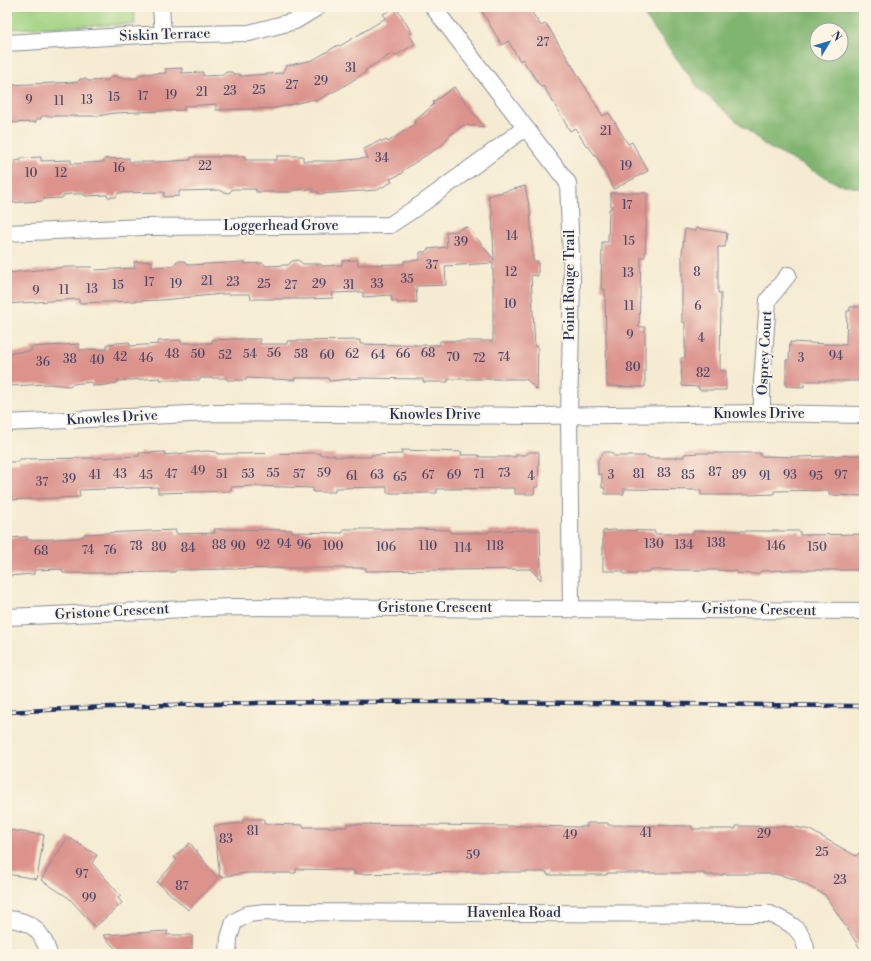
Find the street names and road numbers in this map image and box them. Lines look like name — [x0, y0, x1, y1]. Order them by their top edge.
street label: Siskin Terrace — [119, 24, 211, 46]
street label: Loggerhead Grove — [223, 217, 339, 235]
street label: Point Rouge Trail — [561, 230, 579, 340]
street label: Osprey Court — [754, 310, 776, 396]
street label: Knowles Drive — [713, 405, 805, 423]
street label: Knowles Drive — [389, 406, 481, 424]
street label: Knowles Drive — [66, 407, 158, 429]
street label: Gristone Crescent — [378, 599, 492, 617]
street label: Gristone Crescent — [54, 600, 170, 624]
street label: Gristone Crescent — [702, 600, 817, 620]
street label: Havenlea Road — [467, 904, 561, 922]

